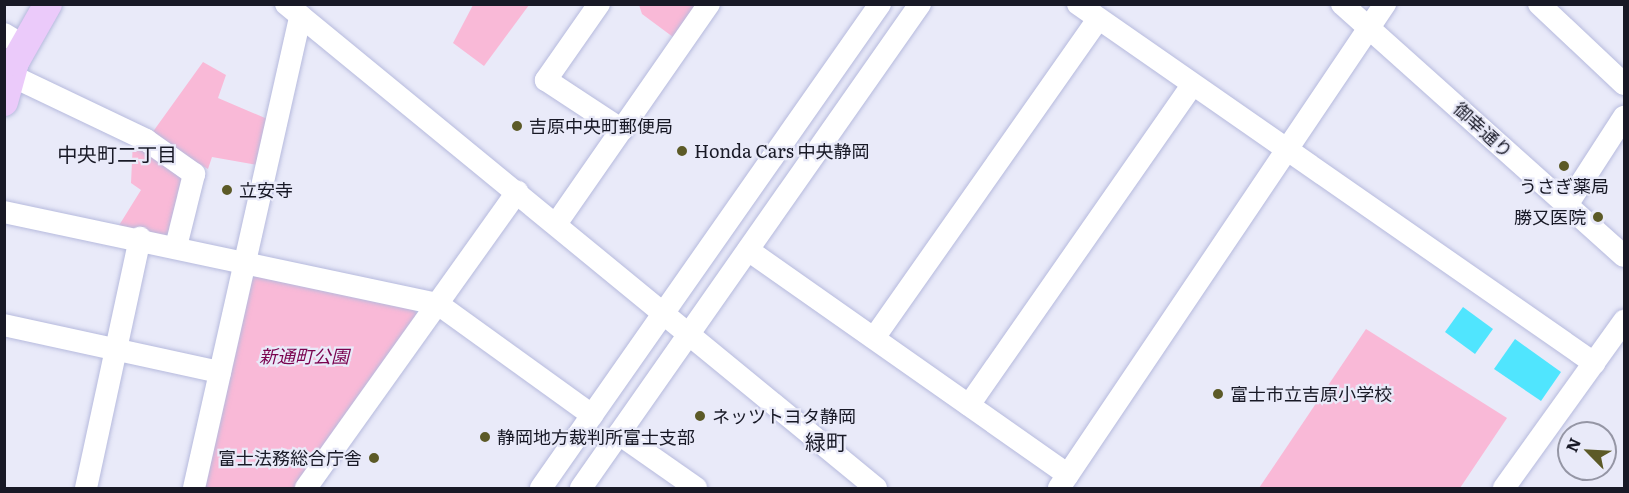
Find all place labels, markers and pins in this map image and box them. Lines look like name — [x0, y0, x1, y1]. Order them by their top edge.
place label: 吉原中央町郵便局 — [529, 115, 673, 137]
marker: 吉原中央町郵便局 — [510, 119, 524, 133]
place label: Honda Cars 中央静岡 — [694, 140, 870, 162]
marker: Honda Cars 中央静岡 — [675, 144, 689, 158]
marker: うさぎ薬局 — [1557, 159, 1571, 173]
place label: うさぎ薬局 — [1519, 175, 1609, 197]
place label: 立安寺 — [239, 179, 293, 201]
marker: 立安寺 — [220, 183, 234, 197]
place label: 勝又医院 — [1514, 206, 1586, 228]
marker: 勝又医院 — [1591, 210, 1605, 224]
place label: 富士市立吉原小学校 — [1230, 383, 1392, 405]
marker: 富士市立吉原小学校 — [1211, 387, 1225, 401]
place label: ネッツトヨタ静岡 — [712, 405, 856, 427]
marker: ネッツトヨタ静岡 — [693, 409, 707, 423]
place label: 静岡地方裁判所富士支部 — [497, 426, 695, 448]
marker: 静岡地方裁判所富士支部 — [478, 430, 492, 444]
place label: 富士法務総合庁舎 — [218, 447, 362, 469]
marker: 富士法務総合庁舎 — [367, 451, 381, 465]

